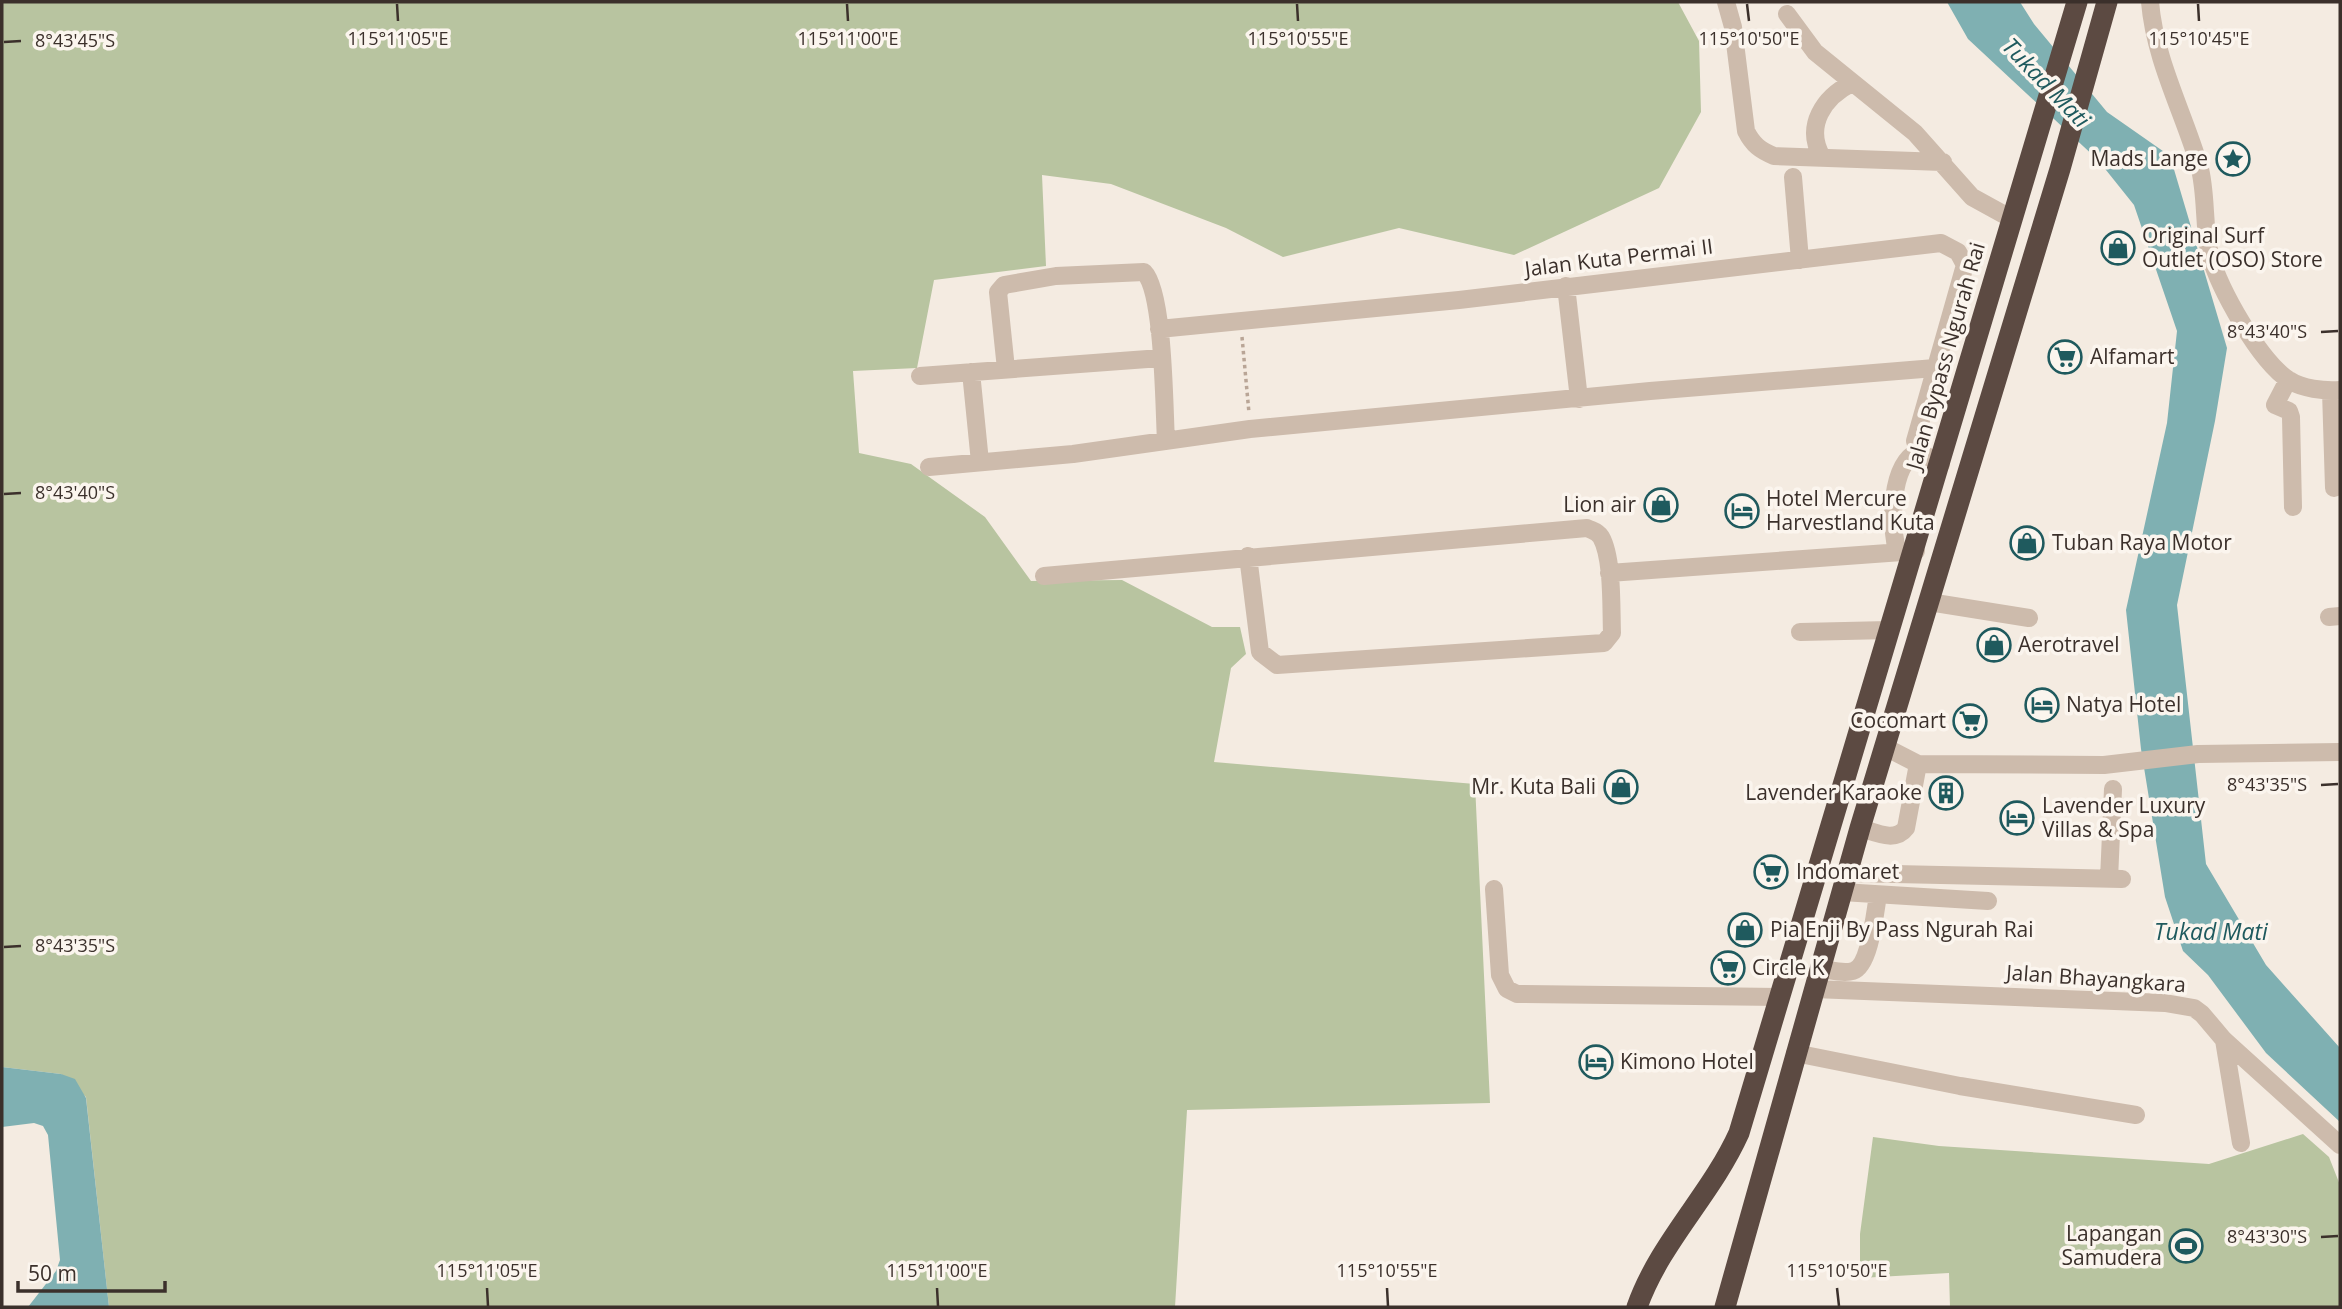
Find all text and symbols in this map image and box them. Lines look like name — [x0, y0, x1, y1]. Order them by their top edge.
text: 115°11'05"E — [348, 26, 448, 50]
text: 115°11'00"E — [798, 26, 898, 50]
text: 115°10'55"E — [1248, 26, 1348, 50]
text: 115°10'50"E — [1699, 26, 1799, 50]
text: 115°10'45"E — [2149, 26, 2249, 50]
text: 8°43'45"S — [35, 28, 115, 52]
water label: Tukad Mati — [1996, 30, 2099, 135]
place icon: Mads Lange — [2214, 140, 2252, 178]
place label: Mads Lange — [2090, 144, 2208, 172]
place label: Original Surf Outlet (OSO) Store — [2142, 221, 2323, 273]
shop icon: Original Surf Outlet (OSO) Store — [2099, 229, 2137, 267]
street label: Jalan Kuta Permai II — [1521, 232, 1715, 283]
street label: Jalan Bypass Ngurah Rai — [1899, 239, 1991, 475]
text: 8°43'40"S — [2227, 319, 2307, 343]
supermarket icon: Alfamart — [2046, 338, 2084, 376]
place label: Alfamart — [2090, 342, 2175, 370]
text: 8°43'40"S — [35, 480, 115, 504]
place label: Hotel Mercure Harvestland Kuta — [1766, 484, 1935, 536]
shop icon: Lion air — [1642, 486, 1680, 524]
place label: Lion air — [1563, 490, 1636, 518]
hotel icon: Hotel Mercure Harvestland Kuta — [1723, 492, 1761, 530]
shop icon: Tuban Raya Motor — [2008, 524, 2046, 562]
place label: Tuban Raya Motor — [2052, 528, 2232, 556]
shop icon: Aerotravel — [1975, 626, 2013, 664]
place label: Aerotravel — [2018, 630, 2120, 658]
hotel icon: Natya Hotel — [2023, 686, 2061, 724]
place label: Natya Hotel — [2066, 690, 2181, 718]
supermarket icon: Cocomart — [1951, 702, 1989, 740]
place label: Cocomart — [1850, 706, 1946, 734]
shop icon: Mr. Kuta Bali — [1602, 768, 1640, 806]
place label: Mr. Kuta Bali — [1471, 772, 1596, 800]
text: 8°43'35"S — [2227, 772, 2307, 796]
building icon: Lavender Karaoke — [1927, 774, 1965, 812]
place label: Lavender Karaoke — [1745, 778, 1922, 806]
place label: Lavender Luxury Villas & Spa — [2042, 791, 2206, 843]
hotel icon: Lavender Luxury Villas & Spa — [1998, 799, 2036, 837]
supermarket icon: Indomaret — [1752, 853, 1790, 891]
place label: Indomaret — [1796, 857, 1899, 885]
shop icon: Pia Enji By Pass Ngurah Rai — [1726, 911, 1764, 949]
place label: Pia Enji By Pass Ngurah Rai — [1770, 915, 2034, 943]
water label: Tukad Mati — [2154, 915, 2269, 947]
text: 8°43'35"S — [35, 933, 115, 957]
supermarket icon: Circle K — [1709, 949, 1747, 987]
place label: Circle K — [1752, 953, 1825, 981]
street label: Jalan Bhayangkara — [2003, 958, 2187, 998]
hotel icon: Kimono Hotel — [1577, 1043, 1615, 1081]
place label: Kimono Hotel — [1620, 1047, 1754, 1075]
place label: Lapangan Samudera — [2062, 1219, 2162, 1271]
text: 8°43'30"S — [2227, 1224, 2307, 1248]
sports icon: Lapangan Samudera — [2167, 1227, 2205, 1265]
scale bar — [18, 1250, 164, 1294]
text: 115°11'05"E — [437, 1258, 537, 1282]
text: 115°11'00"E — [887, 1258, 987, 1282]
text: 115°10'55"E — [1337, 1258, 1437, 1282]
text: 115°10'50"E — [1787, 1258, 1887, 1282]
text: 50 m — [28, 1259, 77, 1287]

